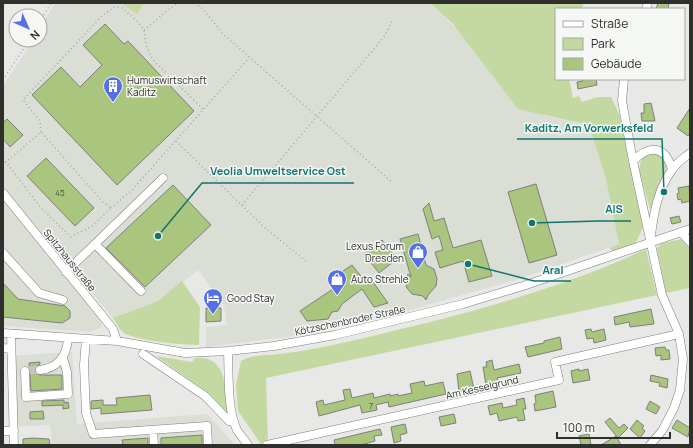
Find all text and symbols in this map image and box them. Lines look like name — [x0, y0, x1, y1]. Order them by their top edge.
north arrow — [8, 8, 48, 48]
legend — [555, 8, 685, 80]
text: Straße — [591, 15, 628, 32]
text: N — [27, 27, 44, 44]
text: Park — [591, 35, 616, 52]
text: Gebäude — [591, 55, 642, 72]
place label: Humuswirtschaft Kaditz — [127, 73, 207, 99]
building icon: Humuswirtschaft Kaditz — [102, 75, 124, 103]
callout: Kaditz, Am Vorwerksfeld — [517, 116, 662, 139]
text: Kaditz, Am Vorwerksfeld — [525, 120, 653, 135]
callout: Veolia Umweltservice Ost — [202, 160, 354, 183]
text: Veolia Umweltservice Ost — [210, 163, 346, 178]
house number: 45 — [55, 187, 65, 198]
callout: AIS — [598, 198, 631, 221]
text: AIS — [605, 201, 623, 216]
street label: Spitzhausstraße — [41, 226, 100, 294]
place label: Lexus Forum Dresden — [346, 239, 404, 265]
shop icon: Lexus Forum Dresden — [407, 241, 429, 269]
callout: Aral — [534, 258, 571, 281]
text: Aral — [542, 262, 564, 277]
shop icon: Auto Strehle — [326, 268, 348, 296]
place label: Auto Strehle — [351, 272, 409, 286]
hotel icon: Good Stay — [202, 287, 224, 315]
place label: Good Stay — [227, 291, 275, 305]
street label: Kötzschenbroder Straße — [293, 301, 407, 339]
street label: Am Kesselgrund — [444, 372, 520, 402]
house number: 7 — [369, 400, 373, 411]
scale bar — [557, 414, 670, 440]
text: 100 m — [563, 419, 595, 436]

